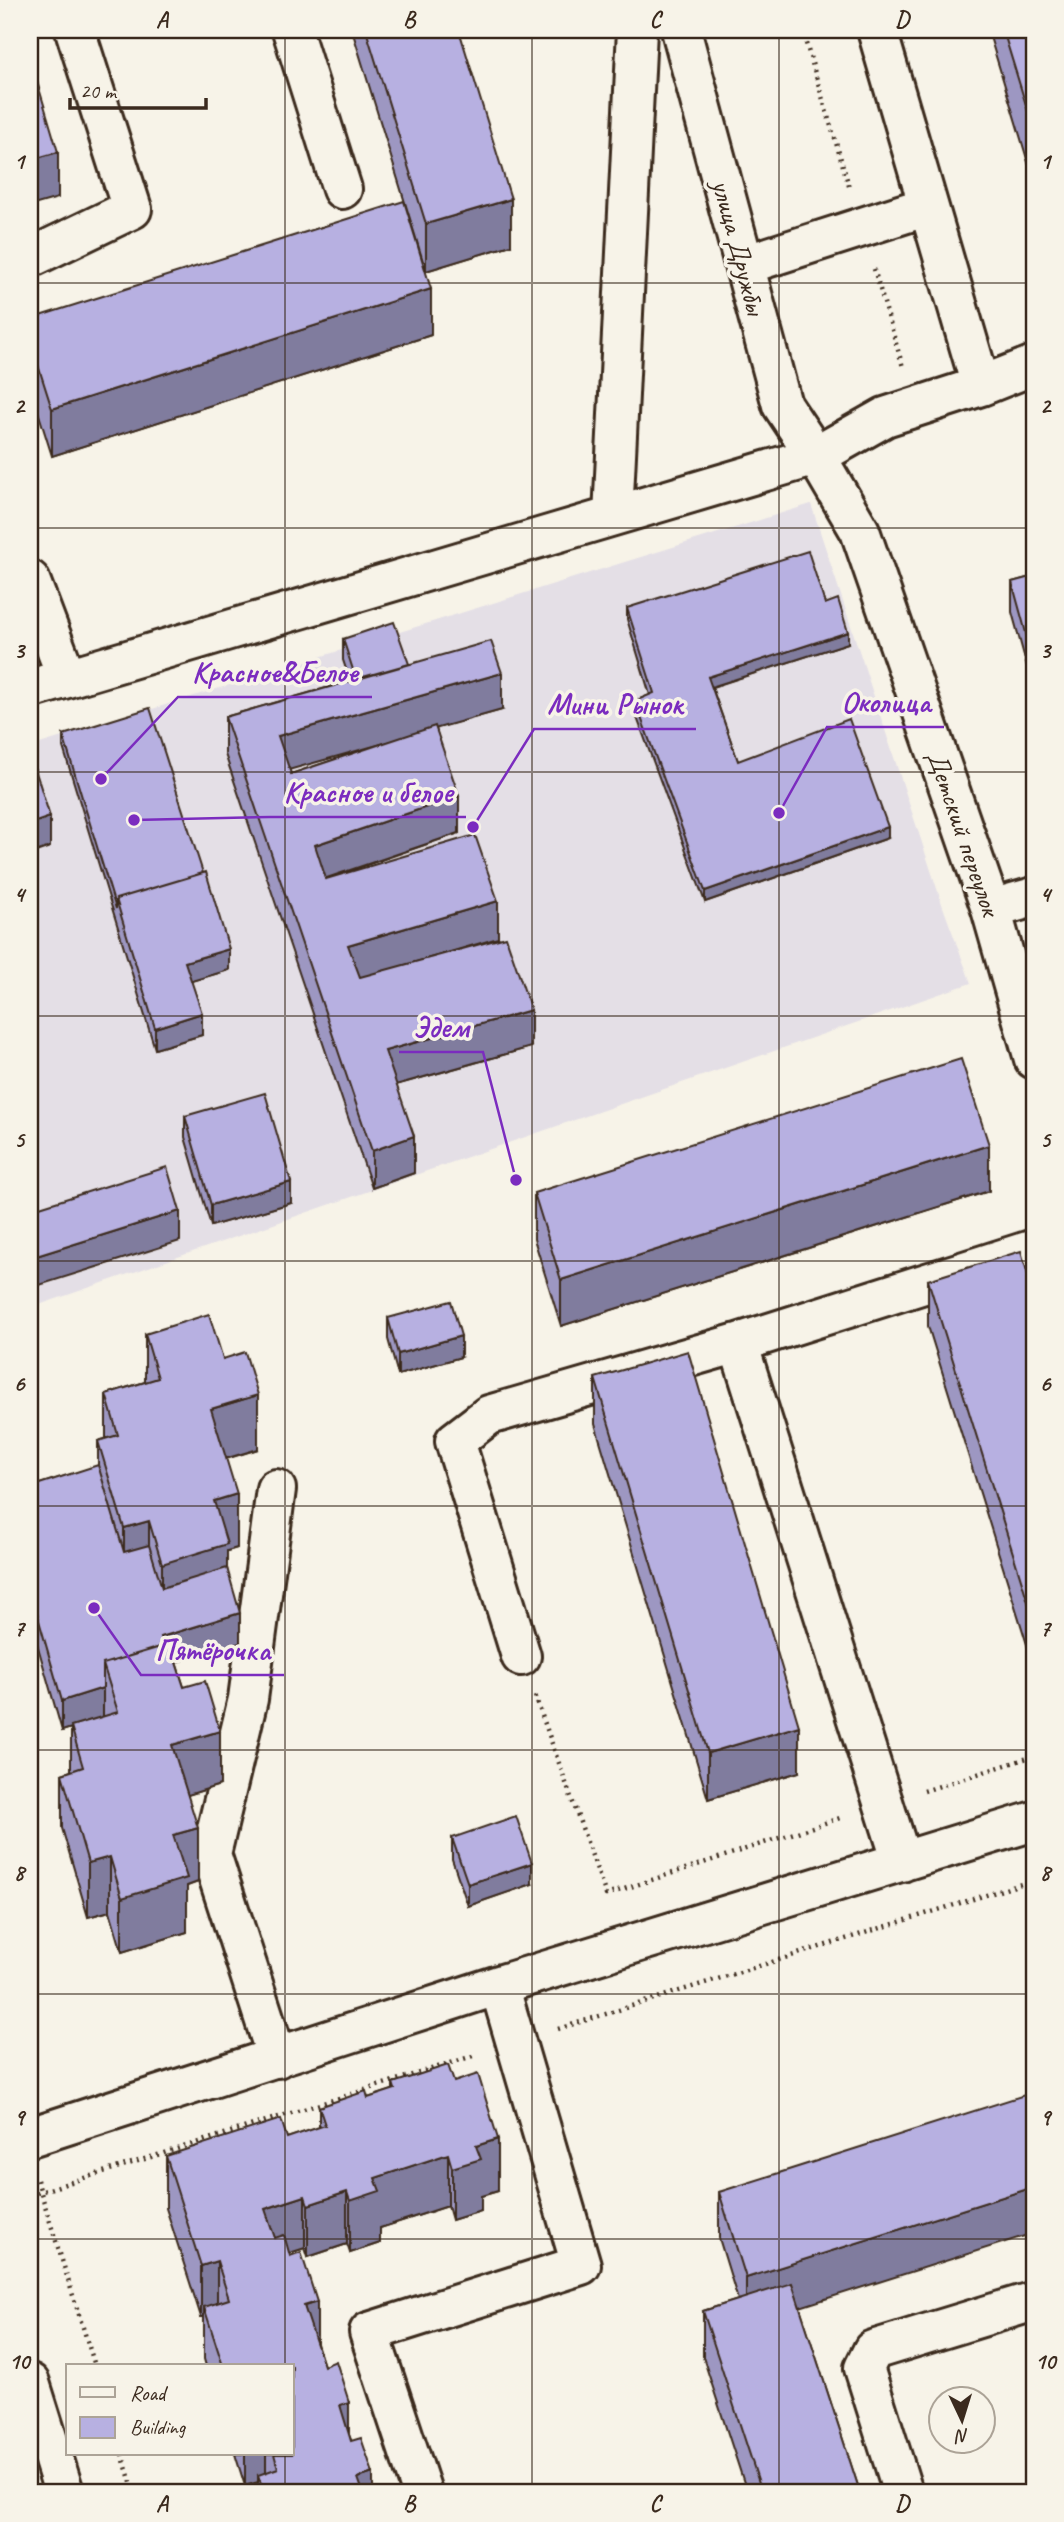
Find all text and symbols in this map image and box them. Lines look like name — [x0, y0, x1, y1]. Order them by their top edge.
text: A — [156, 5, 170, 34]
text: B — [403, 5, 417, 34]
text: C — [650, 5, 664, 34]
text: D — [895, 5, 911, 34]
scale bar — [70, 66, 206, 110]
text: 20 m — [80, 78, 118, 104]
text: 1 — [14, 147, 27, 176]
text: 1 — [1040, 147, 1053, 176]
street label: улица Дружбы — [704, 174, 774, 320]
text: 2 — [14, 391, 27, 420]
text: 2 — [1040, 391, 1053, 420]
text: 3 — [14, 636, 27, 665]
text: 3 — [1040, 636, 1053, 665]
callout: Красное&Белое — [178, 646, 372, 697]
text: Красное&Белое — [192, 653, 360, 691]
callout: Околица — [827, 676, 944, 727]
callout: Мини Рынок — [534, 678, 696, 729]
text: Околица — [841, 683, 933, 721]
text: Мини Рынок — [547, 685, 685, 723]
street label: Детский переулок — [919, 746, 1009, 923]
callout: Красное и белое — [270, 766, 466, 817]
text: Красное и белое — [284, 773, 455, 811]
text: 4 — [14, 880, 27, 909]
text: 4 — [1040, 880, 1053, 909]
callout: Эдем — [399, 1001, 483, 1052]
text: Эдем — [413, 1008, 471, 1046]
text: 5 — [14, 1125, 26, 1154]
text: 5 — [1040, 1125, 1052, 1154]
text: 6 — [14, 1369, 27, 1398]
text: 6 — [1040, 1369, 1053, 1398]
text: 7 — [14, 1614, 27, 1643]
text: 7 — [1040, 1614, 1053, 1643]
callout: Пятёрочка — [141, 1624, 284, 1675]
text: Пятёрочка — [156, 1631, 272, 1669]
text: 8 — [14, 1858, 27, 1887]
text: 8 — [1040, 1858, 1053, 1887]
text: 9 — [14, 2103, 27, 2132]
text: 9 — [1040, 2103, 1053, 2132]
text: 10 — [9, 2347, 32, 2376]
text: 10 — [1035, 2347, 1058, 2376]
legend — [66, 2364, 294, 2456]
text: Road — [130, 2380, 169, 2406]
north arrow — [928, 2386, 998, 2456]
text: Building — [130, 2414, 187, 2440]
text: N — [953, 2424, 970, 2449]
text: A — [156, 2489, 170, 2518]
text: B — [403, 2489, 417, 2518]
text: C — [650, 2489, 664, 2518]
text: D — [895, 2489, 911, 2518]

